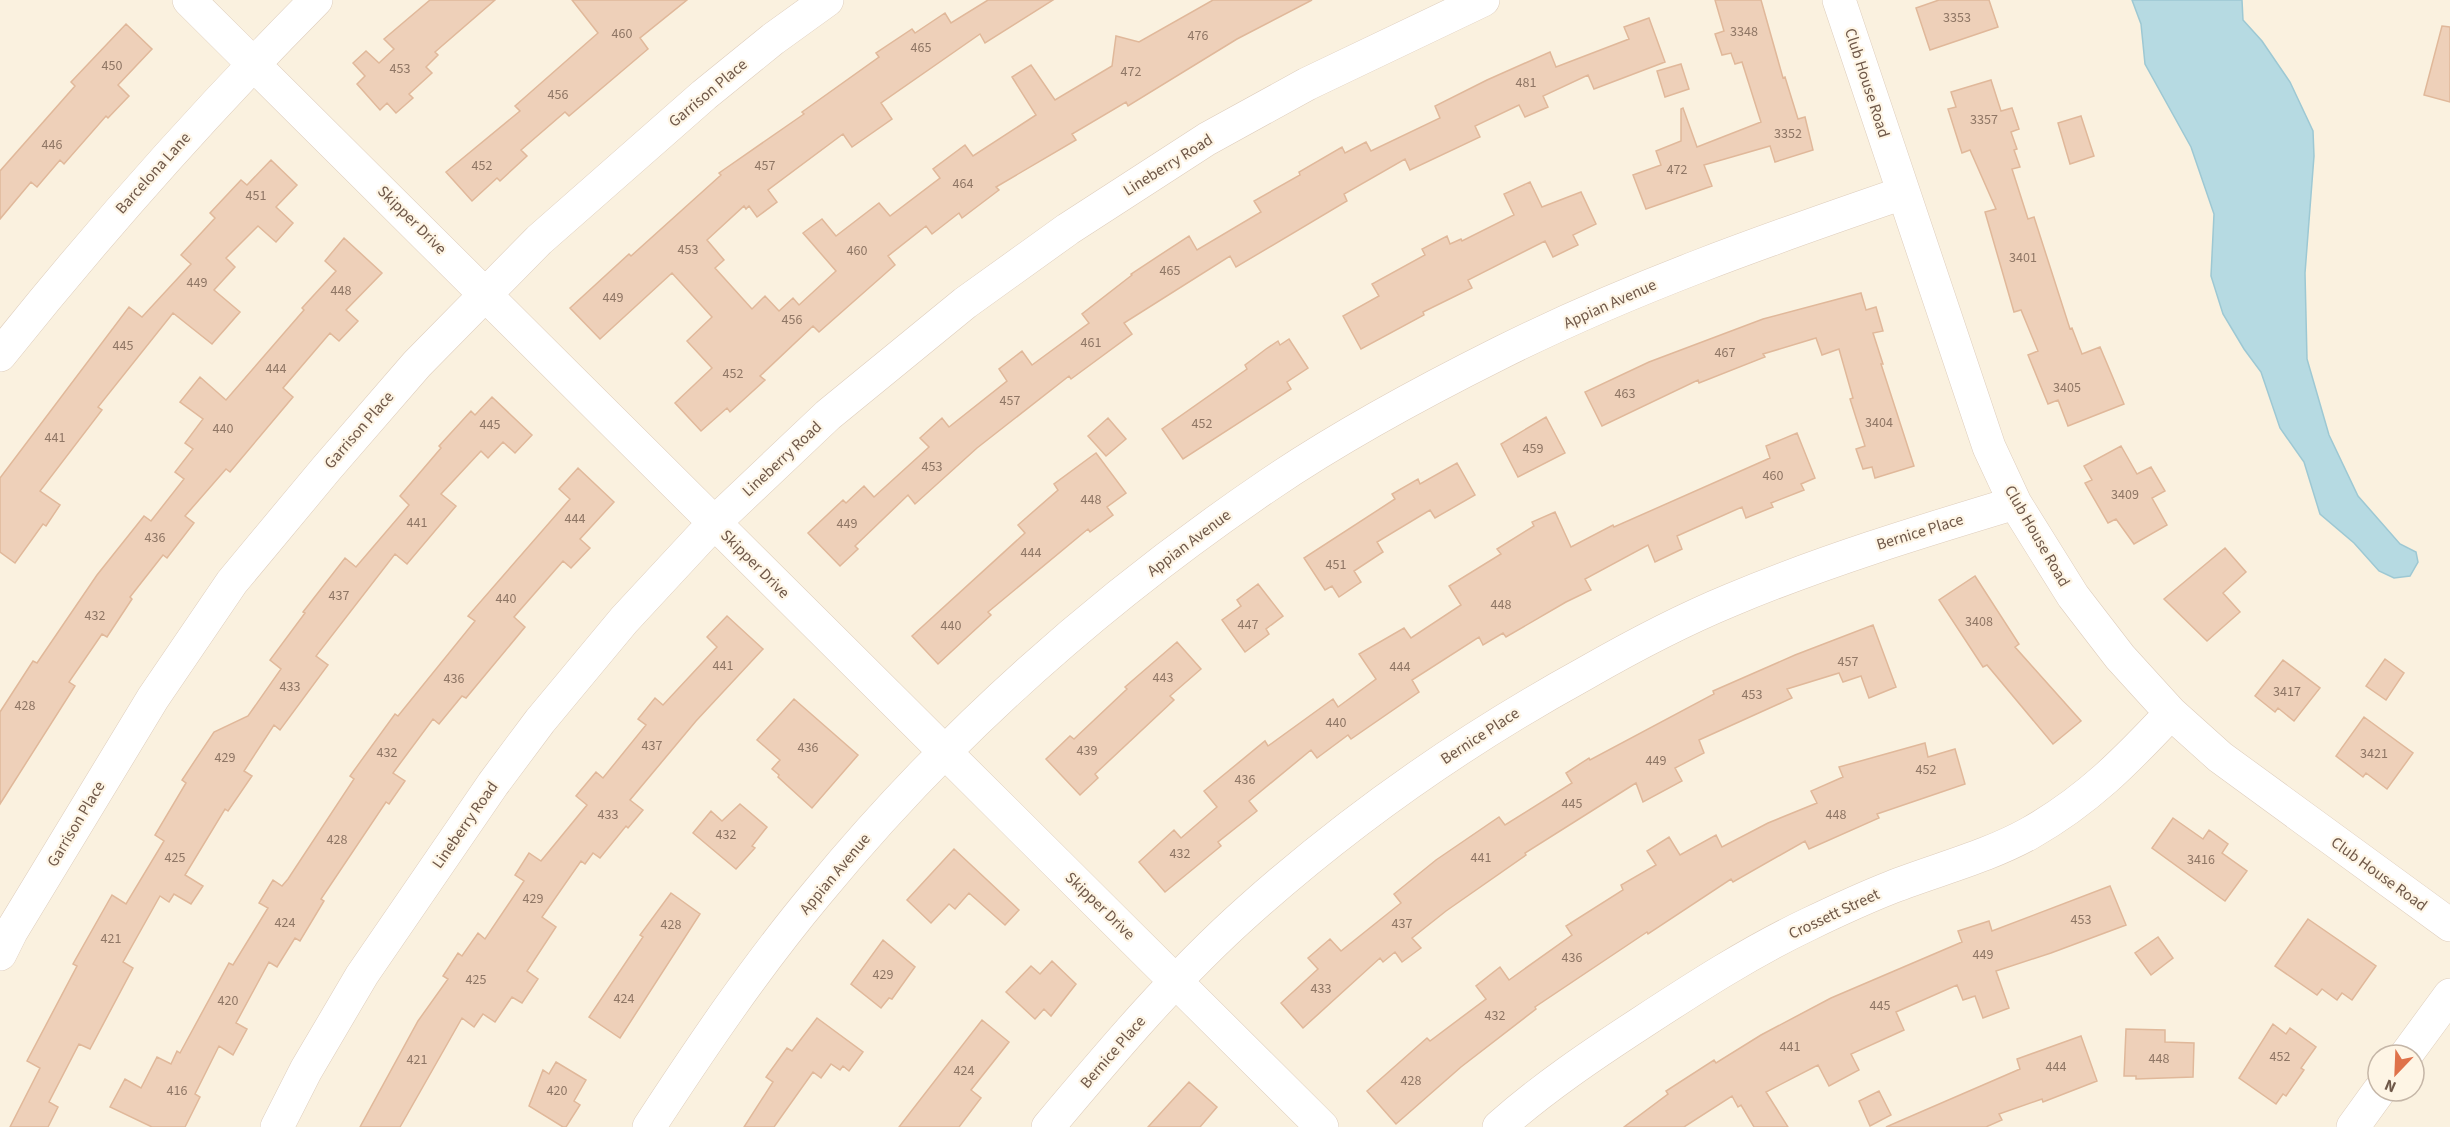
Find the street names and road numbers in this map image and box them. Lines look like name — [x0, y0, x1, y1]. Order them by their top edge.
street label: Club House Road — [1839, 25, 1895, 141]
street label: Garrison Place — [664, 54, 752, 132]
street label: Barcelona Lane — [110, 127, 196, 219]
street label: Lineberry Road — [1119, 129, 1217, 201]
street label: Skipper Drive — [373, 181, 451, 259]
street label: Appian Avenue — [1560, 274, 1660, 334]
street label: Garrison Place — [319, 386, 399, 474]
street label: Lineberry Road — [737, 416, 827, 502]
street label: Club House Road — [1999, 481, 2075, 591]
street label: Appian Avenue — [1143, 504, 1235, 582]
street label: Bernice Place — [1874, 508, 1966, 556]
street label: Skipper Drive — [716, 525, 794, 603]
street label: Bernice Place — [1436, 702, 1524, 770]
street label: Garrison Place — [42, 777, 110, 871]
street label: Lineberry Road — [427, 777, 503, 873]
street label: Appian Avenue — [795, 829, 876, 919]
street label: Club House Road — [2326, 832, 2432, 916]
street label: Skipper Drive — [1060, 867, 1140, 945]
street label: Crossett Street — [1785, 883, 1884, 945]
street label: Bernice Place — [1075, 1011, 1151, 1093]

